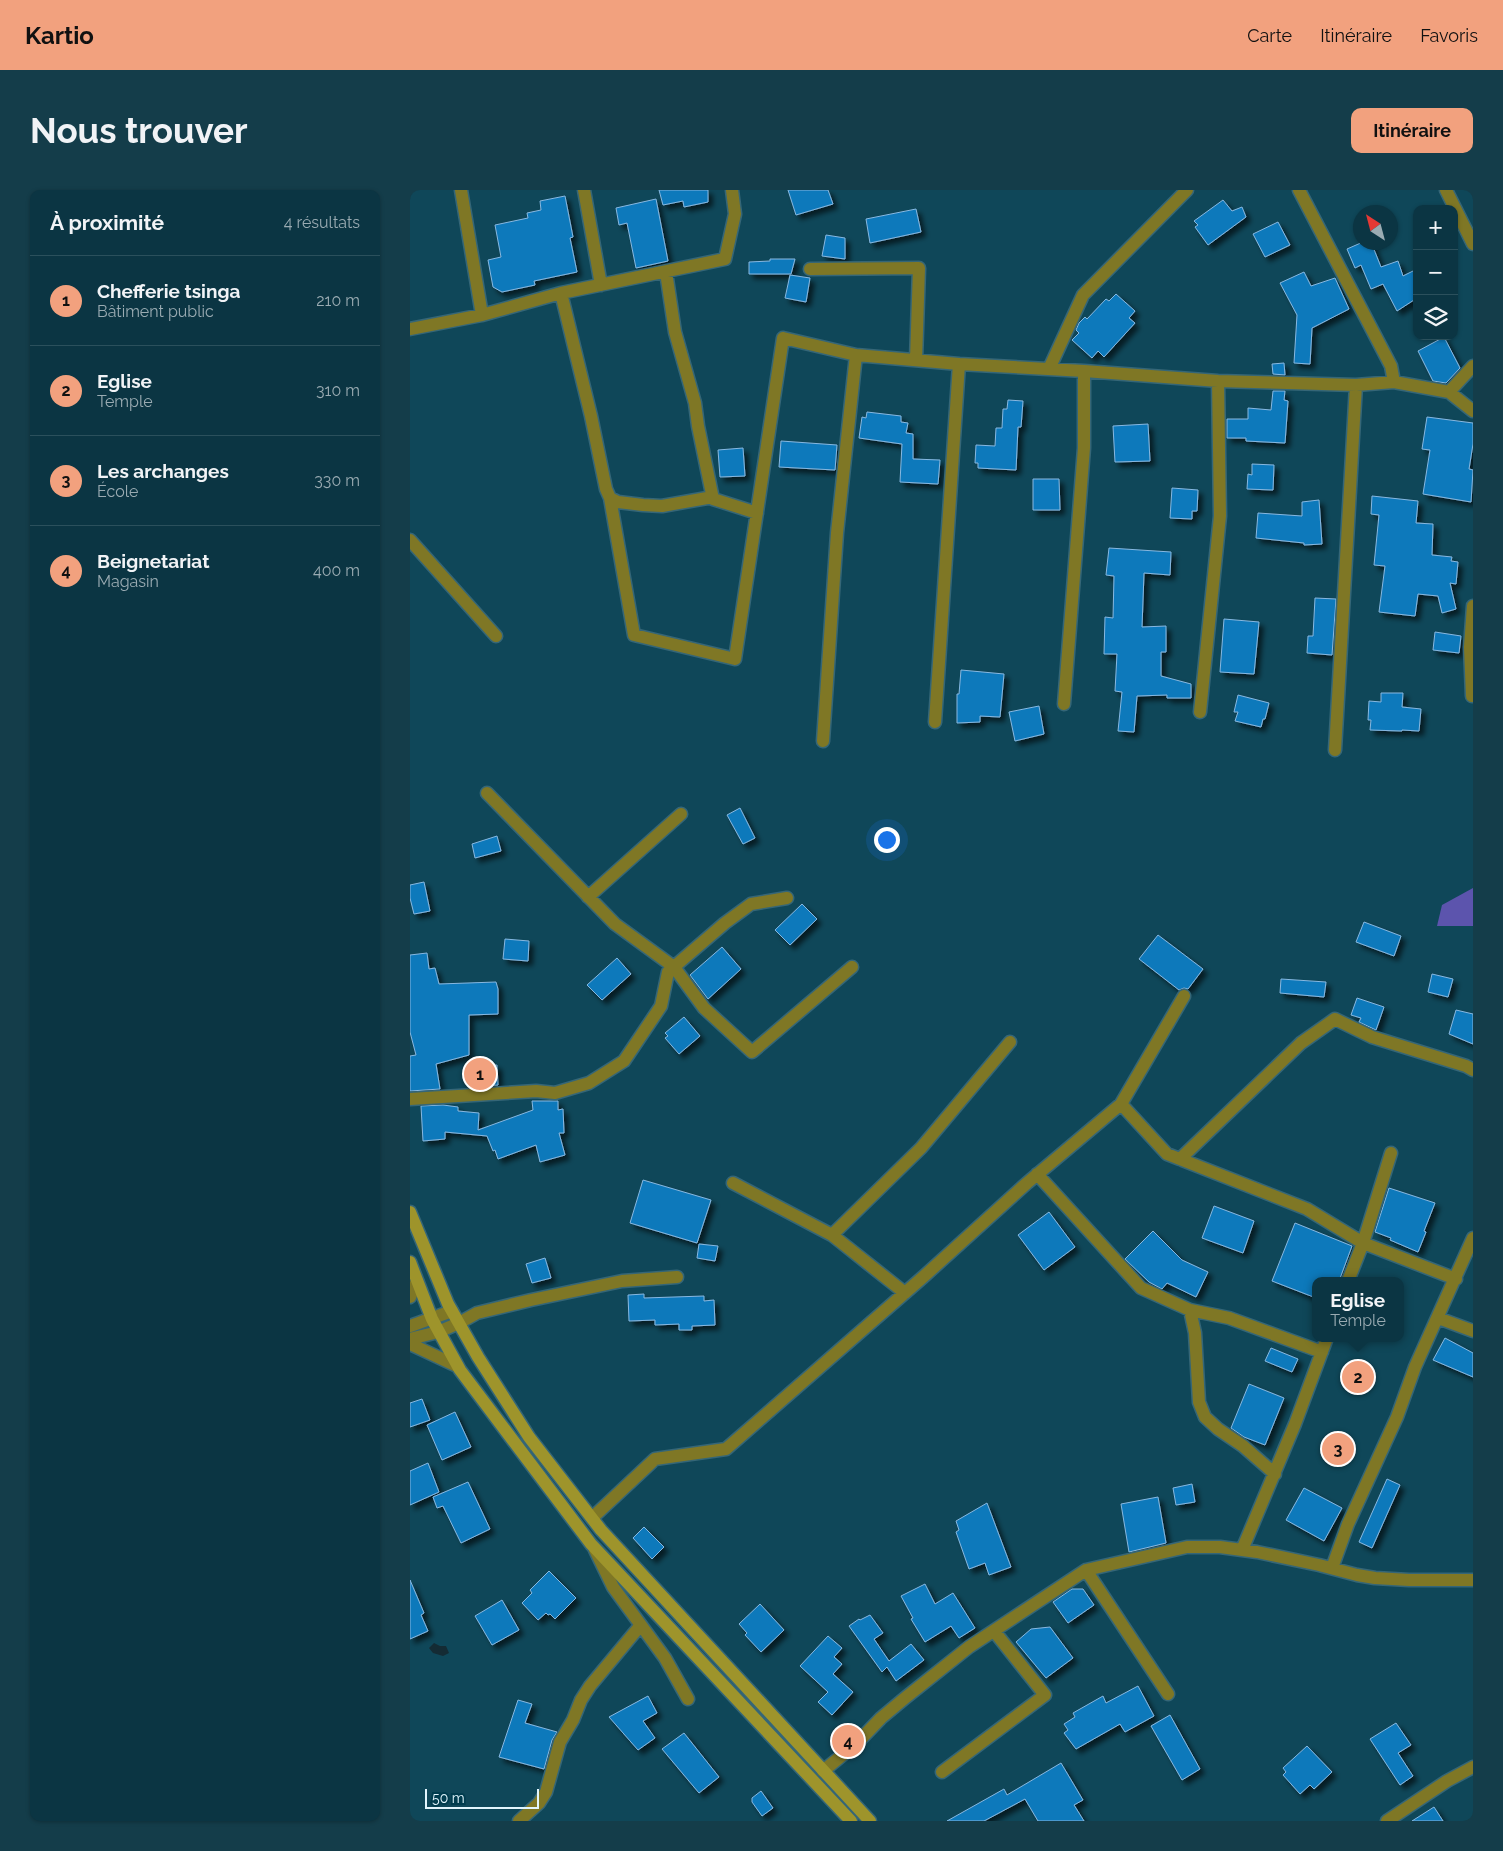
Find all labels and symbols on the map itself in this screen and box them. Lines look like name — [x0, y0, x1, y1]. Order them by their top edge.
north arrow — [1353, 205, 1398, 250]
your location — [874, 827, 900, 853]
pin: 1 — [464, 1055, 496, 1093]
pin: 2 — [1342, 1358, 1374, 1396]
pin: 3 — [1322, 1430, 1354, 1468]
pin: 4 — [832, 1722, 864, 1760]
scale bar — [425, 1786, 539, 1809]

